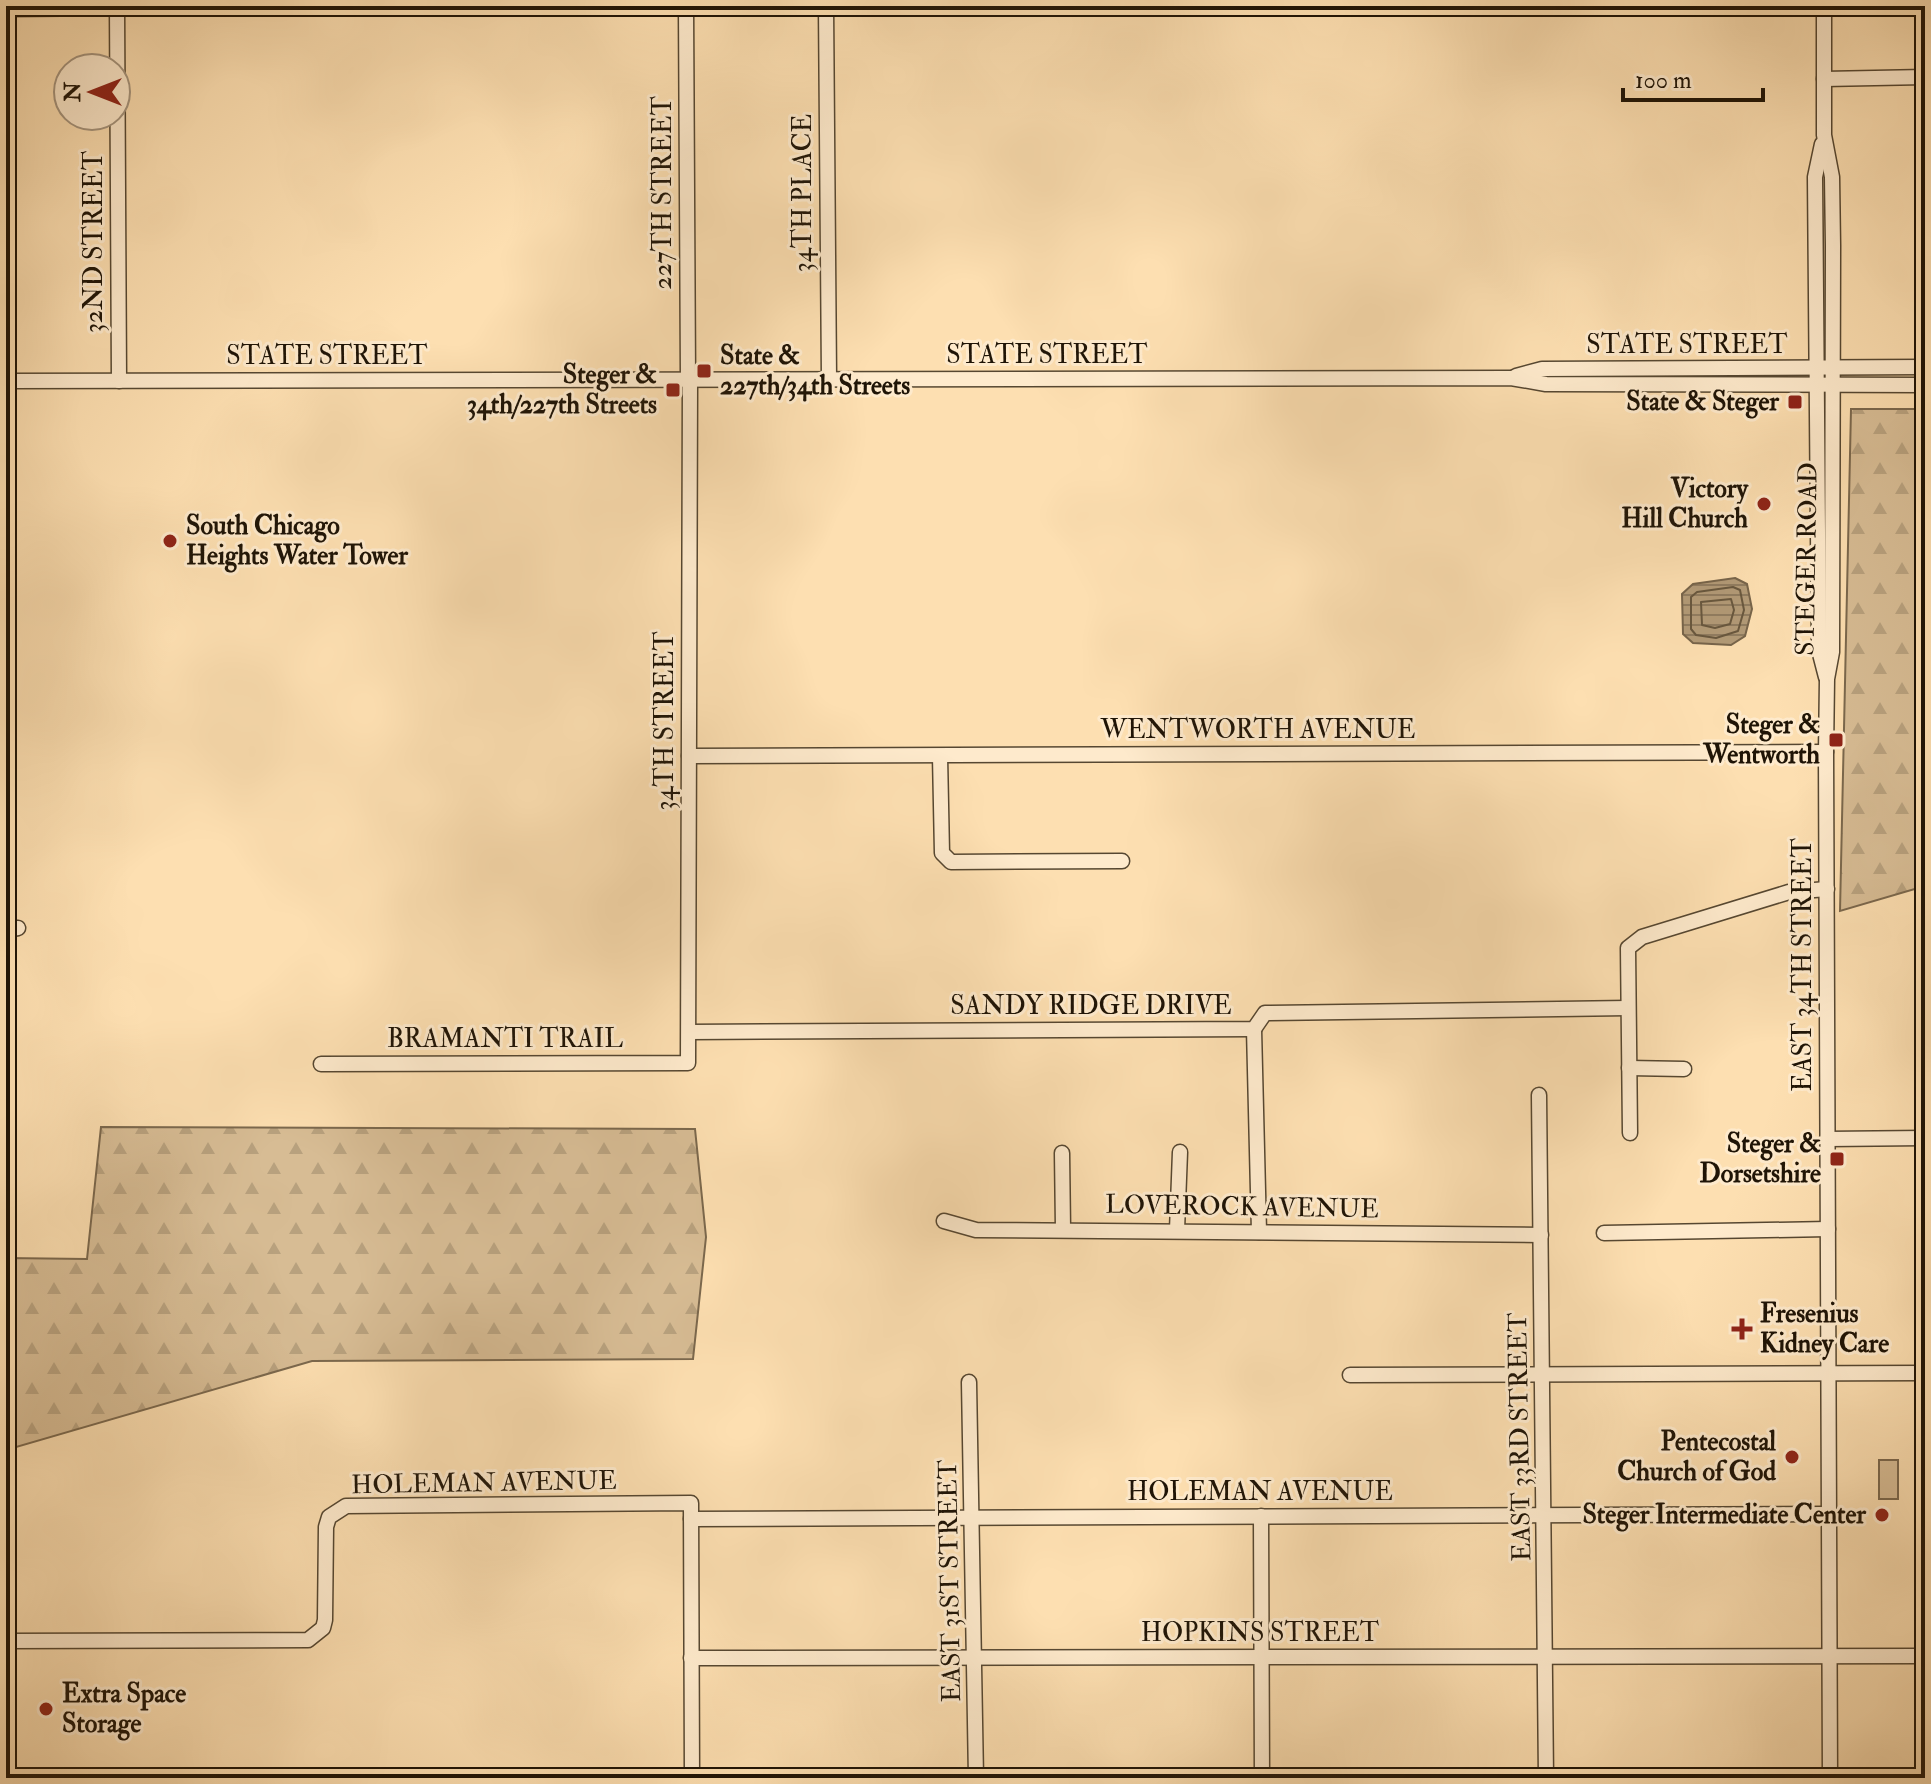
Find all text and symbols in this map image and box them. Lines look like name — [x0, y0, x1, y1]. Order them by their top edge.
north arrow — [52, 52, 132, 132]
scale bar — [1623, 52, 1763, 102]
text: 100 m — [1635, 65, 1692, 96]
text: N — [59, 82, 87, 103]
street label: 227TH STREET — [647, 96, 679, 290]
street label: 34TH PLACE — [787, 114, 819, 272]
street label: 32ND STREET — [78, 151, 110, 333]
street label: STATE STREET — [1586, 329, 1788, 361]
street label: STATE STREET — [946, 339, 1148, 371]
street label: STATE STREET — [226, 340, 428, 372]
place label: State & 227th/34th Streets — [720, 340, 910, 402]
place label: Steger & 34th/227th Streets — [467, 359, 657, 421]
marker: State & 227th/34th Streets — [695, 362, 713, 380]
marker: Steger & 34th/227th Streets — [664, 381, 682, 399]
place label: State & Steger — [1626, 386, 1779, 419]
marker: State & Steger — [1786, 393, 1804, 411]
street label: STEGER ROAD — [1789, 462, 1825, 656]
place label: Victory Hill Church — [1621, 473, 1750, 535]
marker: Victory Hill Church — [1755, 495, 1773, 513]
place label: South Chicago Heights Water Tower — [186, 510, 408, 573]
marker: South Chicago Heights Water Tower — [161, 532, 179, 550]
street label: 34TH STREET — [649, 631, 681, 811]
place label: Steger & Wentworth — [1702, 709, 1820, 771]
street label: WENTWORTH AVENUE — [1099, 714, 1416, 746]
marker: Steger & Wentworth — [1827, 731, 1845, 749]
street label: EAST 34TH STREET — [1787, 838, 1819, 1092]
street label: SANDY RIDGE DRIVE — [950, 990, 1232, 1022]
street label: BRAMANTI TRAIL — [387, 1023, 623, 1055]
place label: Steger & Dorsetshire — [1700, 1128, 1821, 1190]
marker: Steger & Dorsetshire — [1828, 1150, 1846, 1168]
street label: LOVEROCK AVENUE — [1105, 1189, 1379, 1225]
place label: Fresenius Kidney Care — [1760, 1298, 1889, 1361]
street label: EAST 33RD STREET — [1502, 1312, 1538, 1562]
marker: Fresenius Kidney Care — [1731, 1318, 1753, 1340]
place label: Pentecostal Church of God — [1617, 1426, 1776, 1488]
marker: Pentecostal Church of God — [1783, 1448, 1801, 1466]
street label: EAST 31ST STREET — [932, 1460, 968, 1702]
street label: HOLEMAN AVENUE — [351, 1465, 617, 1501]
street label: HOLEMAN AVENUE — [1127, 1476, 1393, 1508]
place label: Steger Intermediate Center — [1582, 1499, 1866, 1532]
marker: Steger Intermediate Center — [1873, 1506, 1891, 1524]
street label: HOPKINS STREET — [1141, 1617, 1379, 1649]
place label: Extra Space Storage — [62, 1678, 186, 1741]
marker: Extra Space Storage — [37, 1700, 55, 1718]

